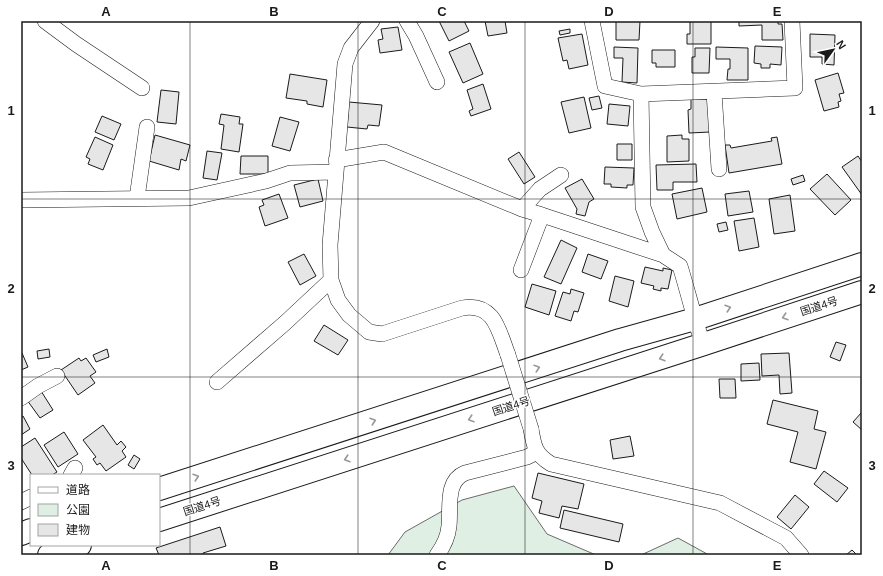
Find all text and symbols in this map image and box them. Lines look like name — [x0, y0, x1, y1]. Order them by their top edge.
text: A — [101, 4, 111, 19]
text: B — [269, 4, 279, 19]
text: C — [437, 4, 447, 19]
text: D — [604, 4, 614, 19]
text: E — [773, 4, 782, 19]
north arrow — [813, 30, 853, 70]
text: N — [834, 38, 849, 51]
text: 1 — [7, 103, 15, 118]
text: 1 — [868, 103, 876, 118]
text: 2 — [7, 281, 15, 296]
text: 2 — [868, 281, 876, 296]
street label: 国道4号 — [799, 294, 839, 318]
one-way arrow — [724, 304, 731, 313]
one-way arrow — [782, 312, 789, 321]
one-way arrow — [658, 353, 665, 362]
one-way arrow — [533, 364, 540, 372]
street label: 国道4号 — [491, 394, 531, 418]
one-way arrow — [468, 414, 475, 423]
one-way arrow — [370, 417, 377, 425]
one-way arrow — [344, 454, 351, 463]
text: 3 — [7, 458, 15, 473]
text: 3 — [868, 458, 876, 473]
legend — [30, 474, 160, 546]
one-way arrow — [192, 474, 199, 482]
text: 道路 — [66, 483, 90, 497]
street label: 国道4号 — [182, 494, 222, 518]
text: 公園 — [66, 503, 90, 517]
text: 建物 — [66, 523, 90, 537]
text: A — [101, 558, 111, 573]
text: B — [269, 558, 279, 573]
text: C — [437, 558, 447, 573]
text: D — [604, 558, 614, 573]
text: E — [773, 558, 782, 573]

